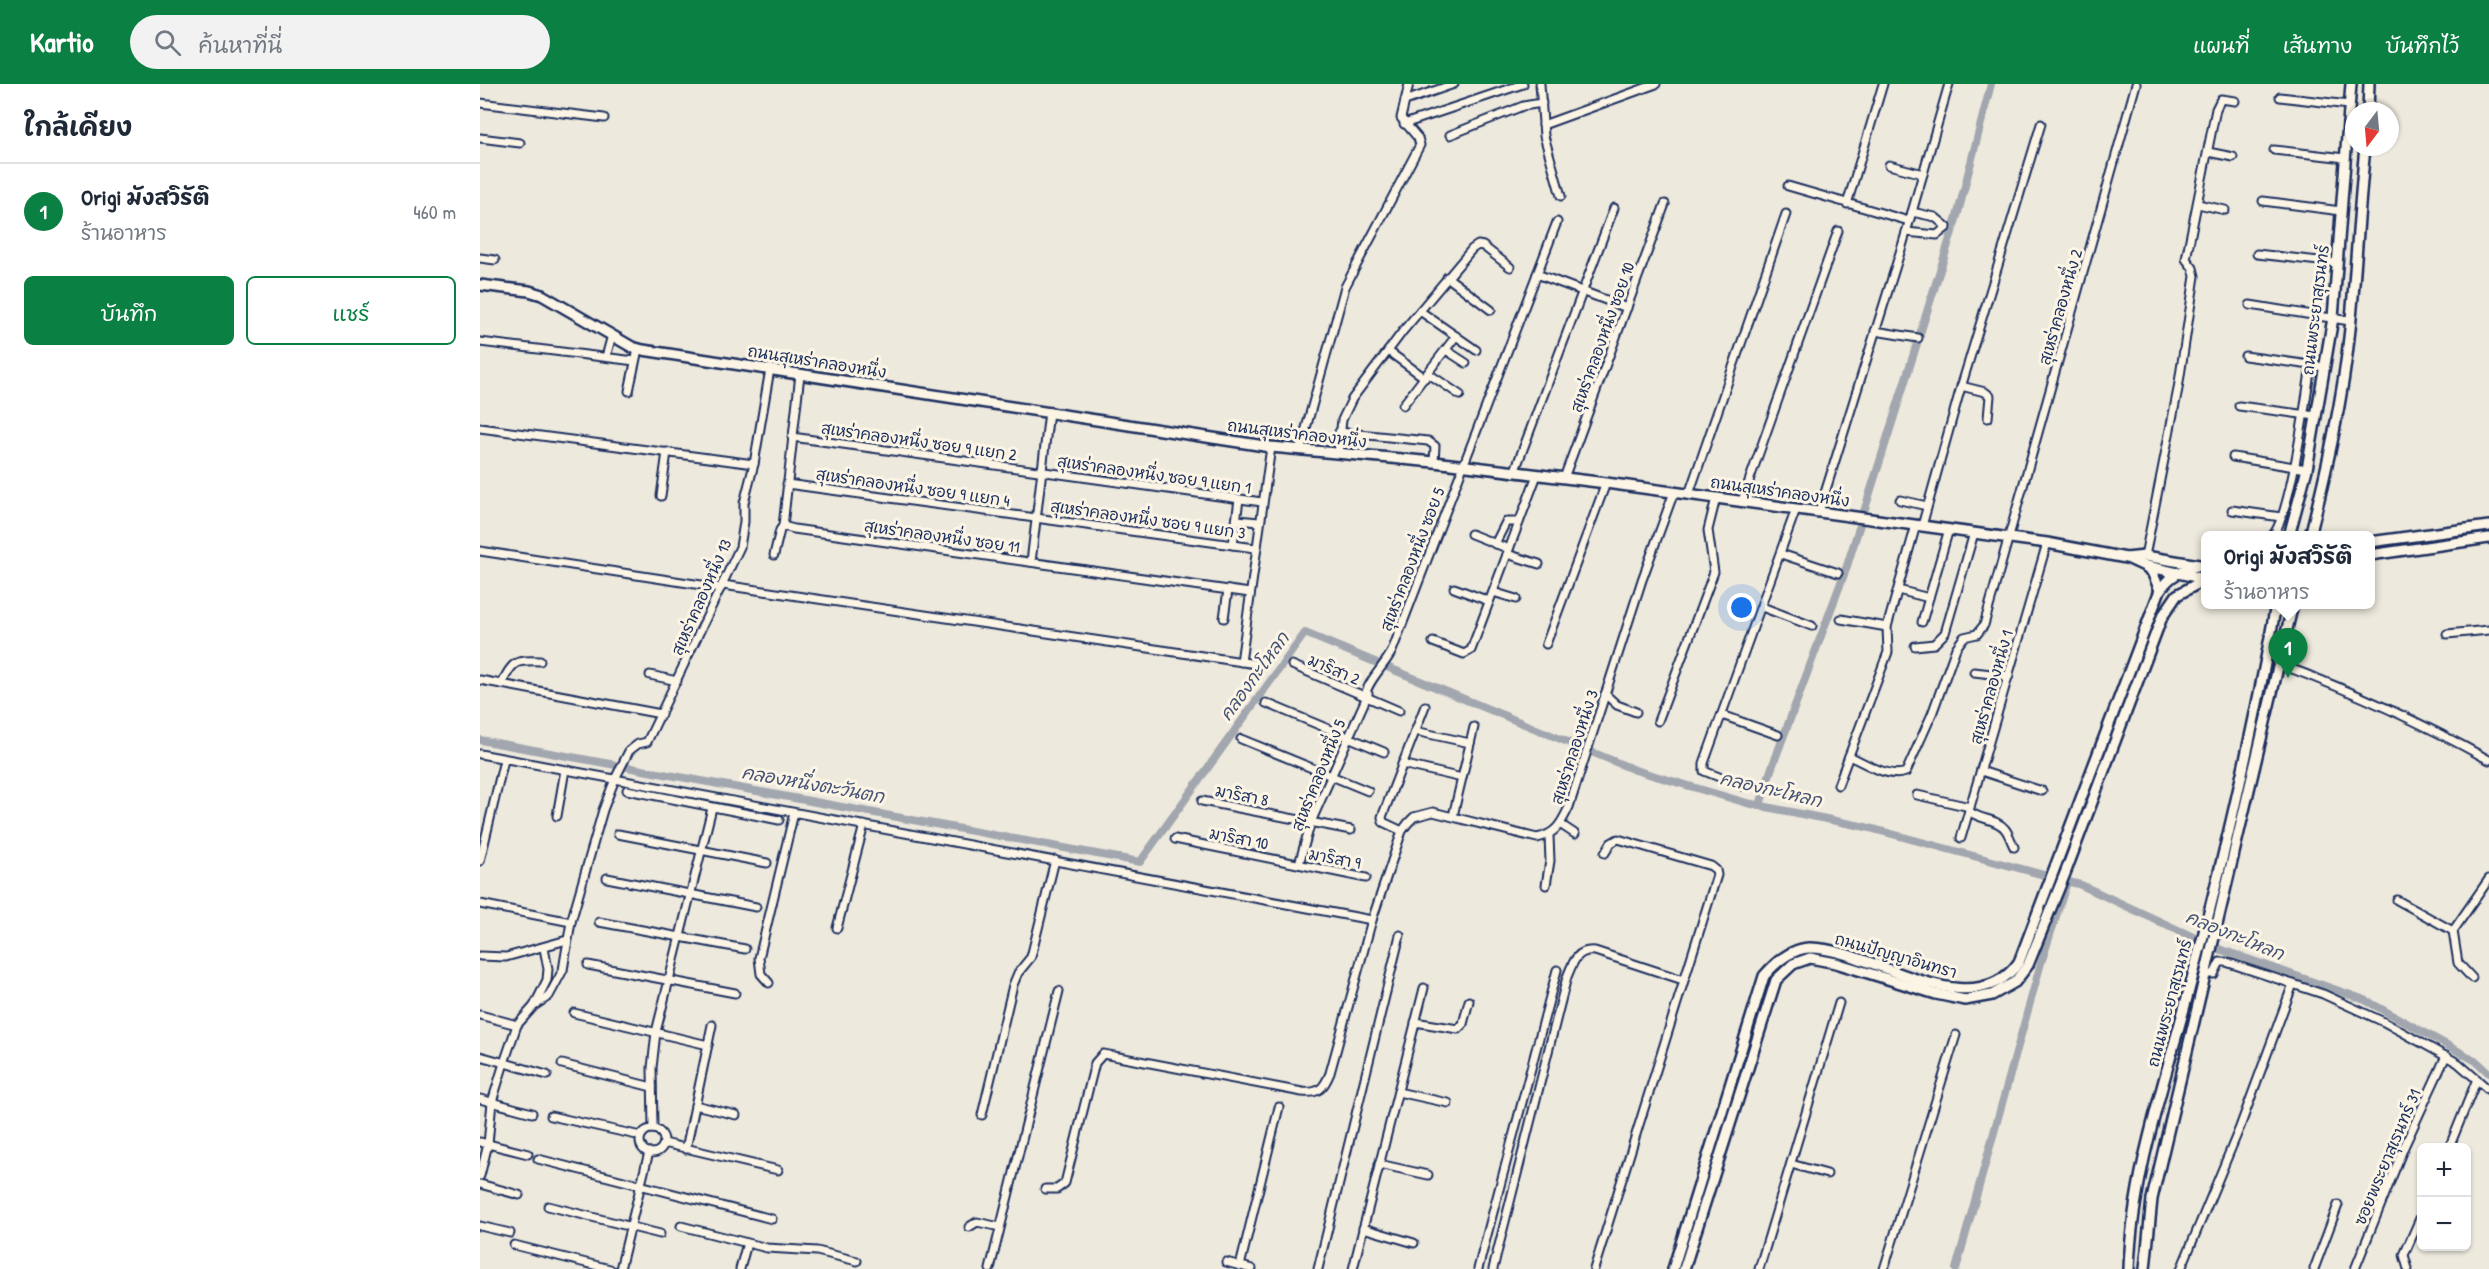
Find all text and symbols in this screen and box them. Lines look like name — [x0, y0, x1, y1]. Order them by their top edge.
search box — [130, 15, 550, 69]
text: Kartio — [30, 23, 94, 61]
icon: search — [151, 26, 184, 59]
text: ค้นหาที่นี่ — [199, 30, 282, 60]
text: แผนที่ — [2193, 31, 2250, 60]
text: เส้นทาง — [2283, 31, 2352, 60]
text: บันทึกไว้ — [2385, 31, 2459, 60]
north arrow — [2345, 102, 2399, 156]
text: ใกล้เคียง — [24, 109, 132, 144]
text: Origi มังสวิรัติ — [81, 182, 209, 212]
text: 1 — [40, 198, 47, 225]
text: 460 m — [413, 198, 456, 225]
text: ร้านอาหาร — [81, 219, 167, 246]
street label: ถนนพระยาสุเรนทร์ — [2296, 243, 2336, 377]
street label: สุเหร่าคลองหนึ่ง 2 — [2030, 245, 2089, 368]
street label: สุเหร่าคลองหนึ่ง ซอย 10 — [1561, 258, 1641, 416]
button: บันทึก — [24, 276, 234, 345]
button: แชร์ — [246, 276, 456, 345]
street label: ถนนสุเหร่าคลองหนึ่ง — [746, 336, 888, 385]
street label: ถนนสุเหร่าคลองหนึ่ง — [1226, 410, 1368, 454]
street label: สุเหร่าคลองหนึ่ง ซอย 9 แยก 2 — [820, 413, 1019, 468]
street label: สุเหร่าคลองหนึ่ง ซอย 9 แยก 1 — [1055, 446, 1253, 500]
street label: สุเหร่าคลองหนึ่ง ซอย 9 แยก 4 — [814, 459, 1012, 513]
street label: ถนนสุเหร่าคลองหนึ่ง — [1709, 467, 1851, 514]
street label: สุเหร่าคลองหนึ่ง ซอย 5 — [1371, 483, 1451, 635]
street label: สุเหร่าคลองหนึ่ง ซอย 9 แยก 3 — [1049, 491, 1247, 546]
street label: สุเหร่าคลองหนึ่ง ซอย 11 — [862, 511, 1022, 560]
popup — [2201, 531, 2375, 609]
street label: สุเหร่าคลองหนึ่ง 13 — [663, 534, 738, 659]
text: Origi มังสวิรัติ — [2224, 541, 2352, 571]
text: ร้านอาหาร — [2224, 578, 2310, 605]
your location — [1727, 593, 1756, 622]
water label: คลองกะโหลก — [1213, 626, 1295, 725]
street label: สุเหร่าคลองหนึ่ง 1 — [1961, 626, 2020, 747]
pin: 1 — [2268, 628, 2308, 678]
street label: มาริสา 2 — [1305, 648, 1364, 690]
street label: สุเหร่าคลองหนึ่ง 3 — [1542, 686, 1605, 808]
street label: สุเหร่าคลองหนึ่ง 5 — [1282, 714, 1352, 835]
water label: คลองหนึ่งตะวันตก — [740, 756, 888, 809]
water label: คลองกะโหลก — [1718, 765, 1826, 813]
street label: มาริสา 8 — [1214, 779, 1270, 811]
street label: มาริสา 10 — [1208, 822, 1270, 854]
street label: มาริสา 9 — [1307, 842, 1363, 874]
water label: คลองกะโหลก — [2182, 904, 2289, 967]
street label: ถนนปัญญาอินทรา — [1832, 927, 1960, 983]
street label: ถนนพระยาสุเรนทร์ — [2141, 936, 2199, 1070]
street label: ซอยพระยาสุเรนทร์ 31 — [2348, 1085, 2428, 1229]
map controls — [2417, 1143, 2471, 1251]
button: + — [2417, 1143, 2471, 1197]
button: − — [2417, 1197, 2471, 1251]

